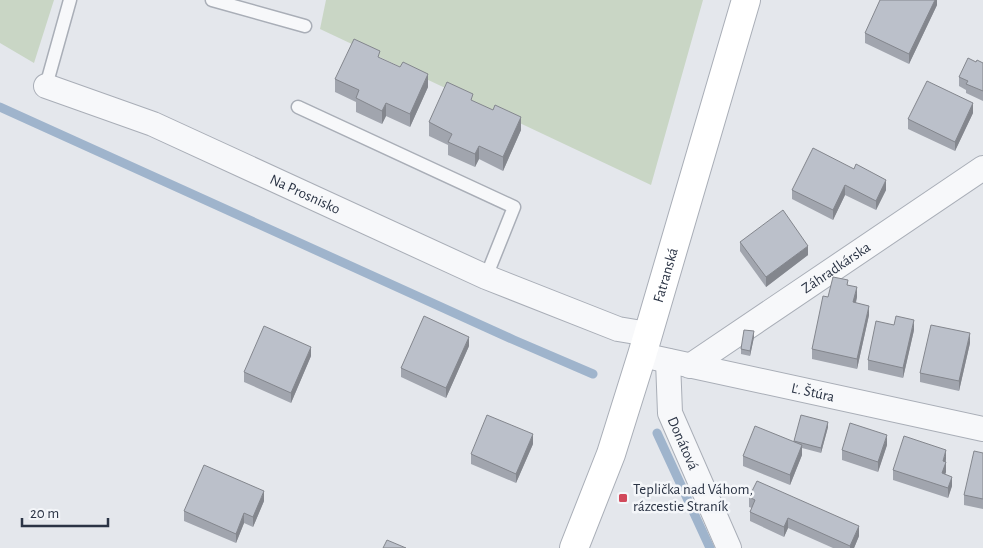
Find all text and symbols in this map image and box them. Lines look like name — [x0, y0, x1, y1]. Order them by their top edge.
street label: Na Prosnisko — [267, 172, 342, 217]
street label: Záhradkárska — [799, 239, 873, 296]
street label: Fatranská — [651, 246, 681, 304]
street label: Ľ. Štúra — [790, 381, 836, 405]
street label: Donátová — [665, 415, 701, 472]
place label: Teplička nad Váhom, rázcestie Straník — [633, 482, 753, 514]
marker: Teplička nad Váhom, rázcestie Straník — [617, 492, 629, 504]
scale bar — [22, 496, 109, 528]
text: 20 m — [30, 506, 59, 521]

